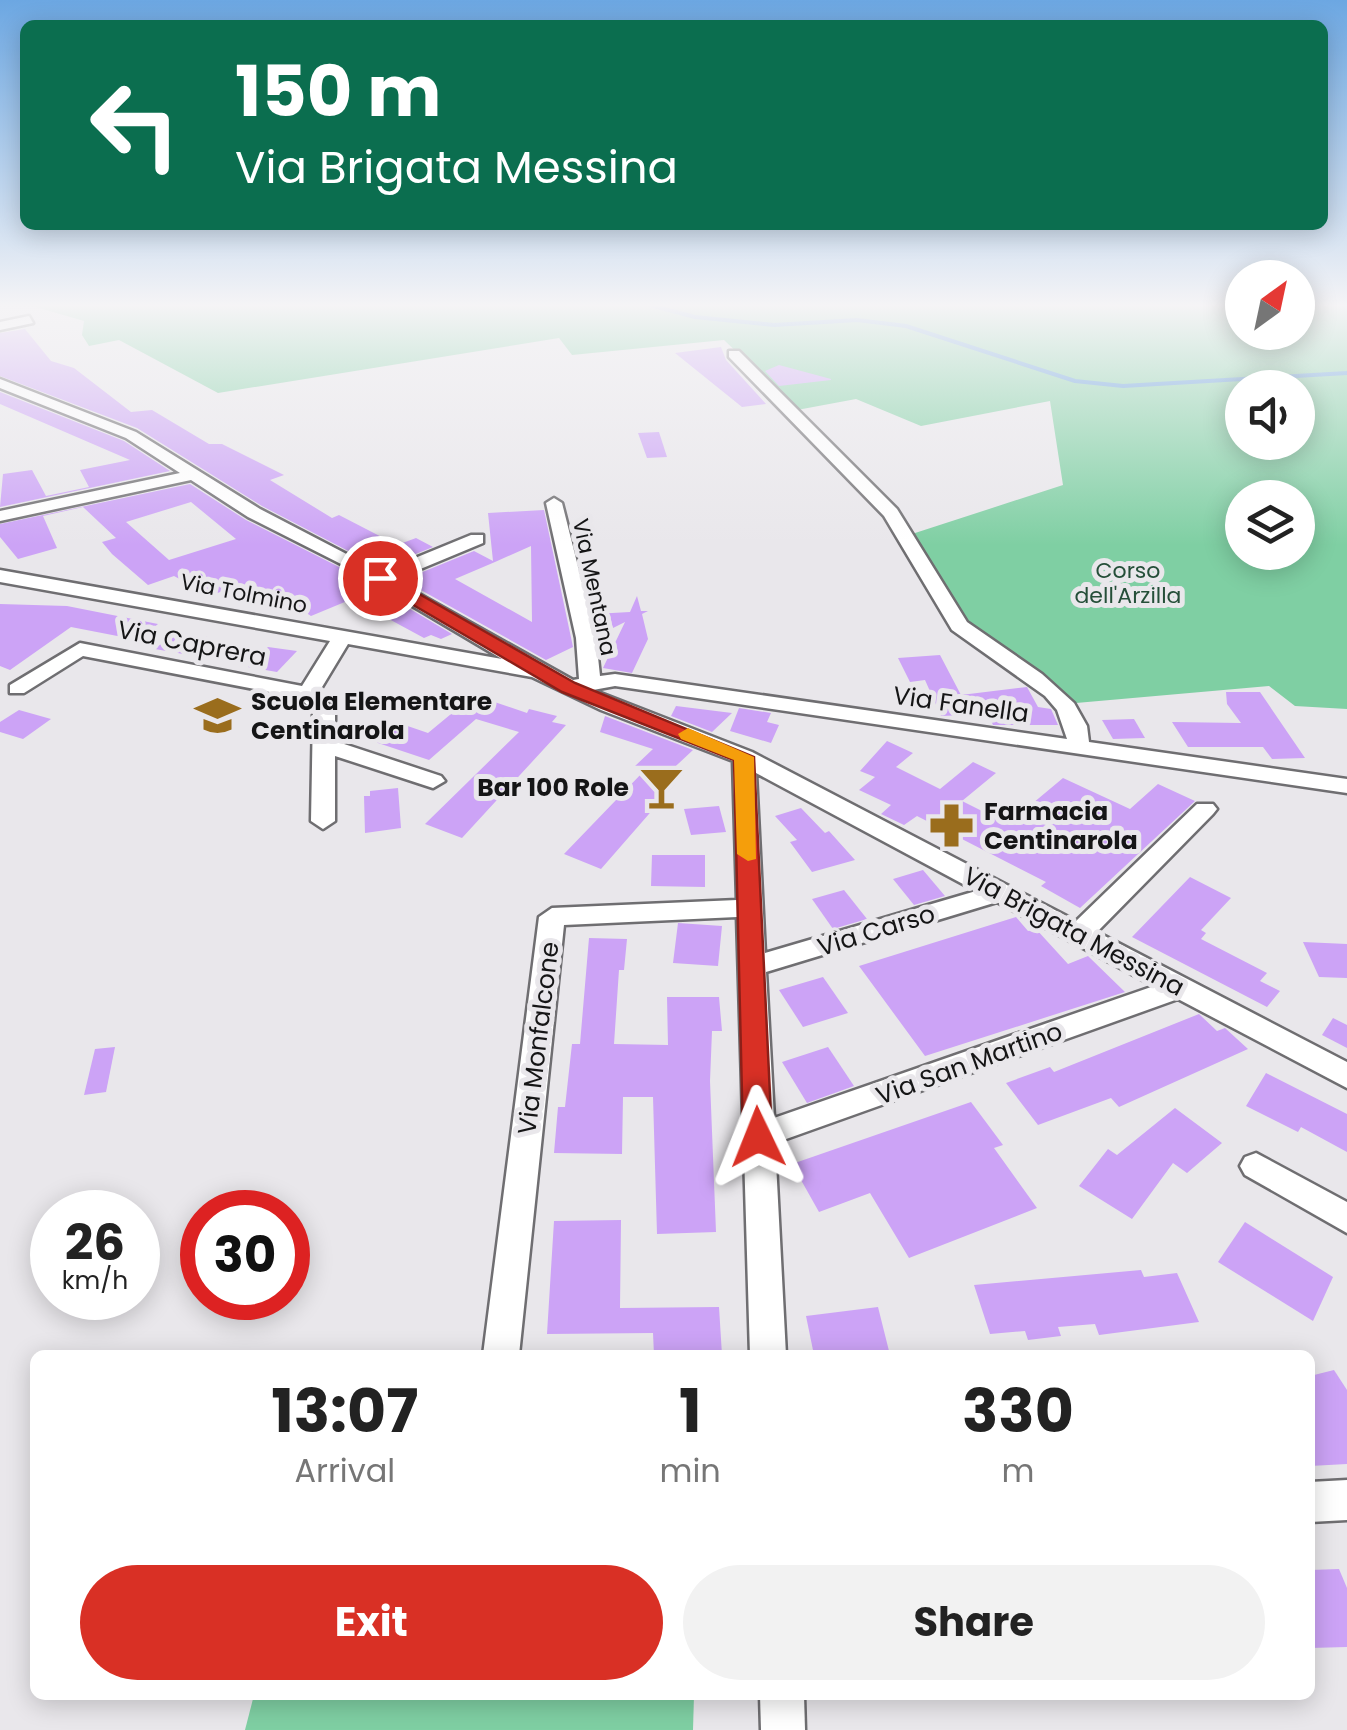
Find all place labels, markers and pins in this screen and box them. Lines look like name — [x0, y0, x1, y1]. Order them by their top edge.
pin — [338, 536, 423, 621]
place label: Scuola Elementare Centinarola — [251, 684, 492, 748]
school or university icon: Scuola Elementare Centinarola — [194, 691, 242, 739]
bar icon: Bar 100 Role — [638, 763, 686, 811]
place label: Bar 100 Role — [477, 770, 629, 805]
place label: Farmacia Centinarola — [984, 794, 1138, 858]
pharmacy icon: Farmacia Centinarola — [927, 801, 975, 849]

